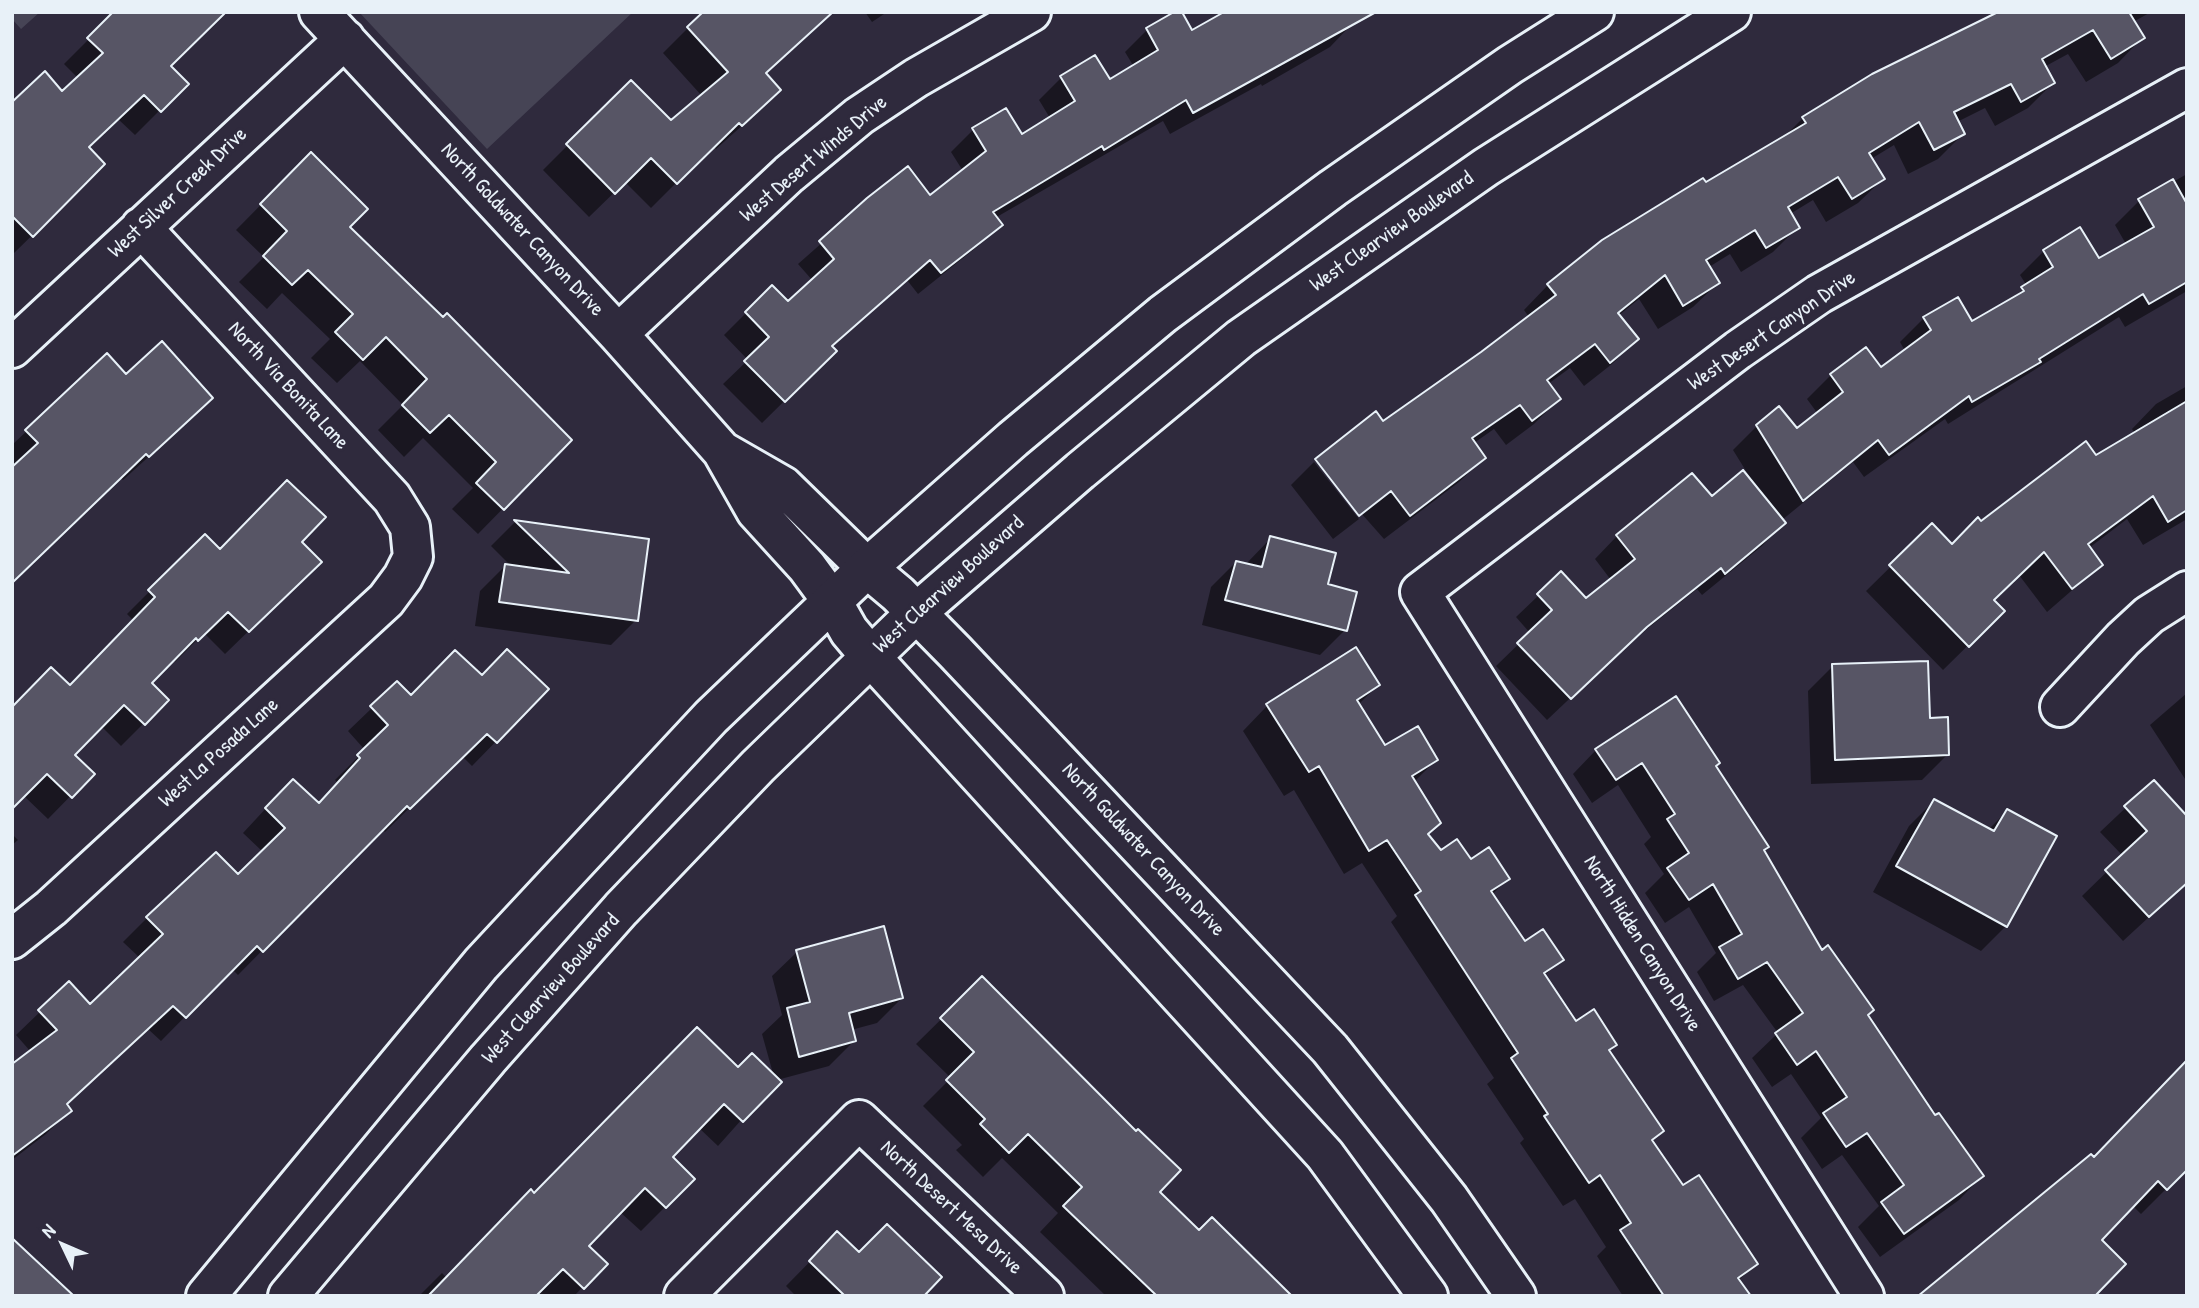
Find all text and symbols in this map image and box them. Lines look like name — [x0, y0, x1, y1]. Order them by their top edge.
street label: West Desert Winds Drive — [735, 90, 893, 228]
street label: West Silver Creek Drive — [103, 122, 253, 264]
street label: North Goldwater Canyon Drive — [435, 138, 609, 322]
street label: West Clearview Boulevard — [1305, 166, 1479, 298]
street label: West Desert Canyon Drive — [1683, 266, 1861, 396]
street label: North Via Bonita Lane — [222, 317, 354, 455]
street label: West Clearview Boulevard — [869, 511, 1029, 659]
street label: West La Posada Lane — [154, 693, 284, 813]
street label: North Goldwater Canyon Drive — [1056, 758, 1230, 942]
street label: North Hidden Canyon Drive — [1578, 851, 1706, 1037]
street label: West Clearview Boulevard — [477, 909, 625, 1069]
street label: North Desert Mesa Drive — [875, 1136, 1027, 1280]
north arrow — [28, 1210, 98, 1280]
text: N — [35, 1218, 61, 1243]

